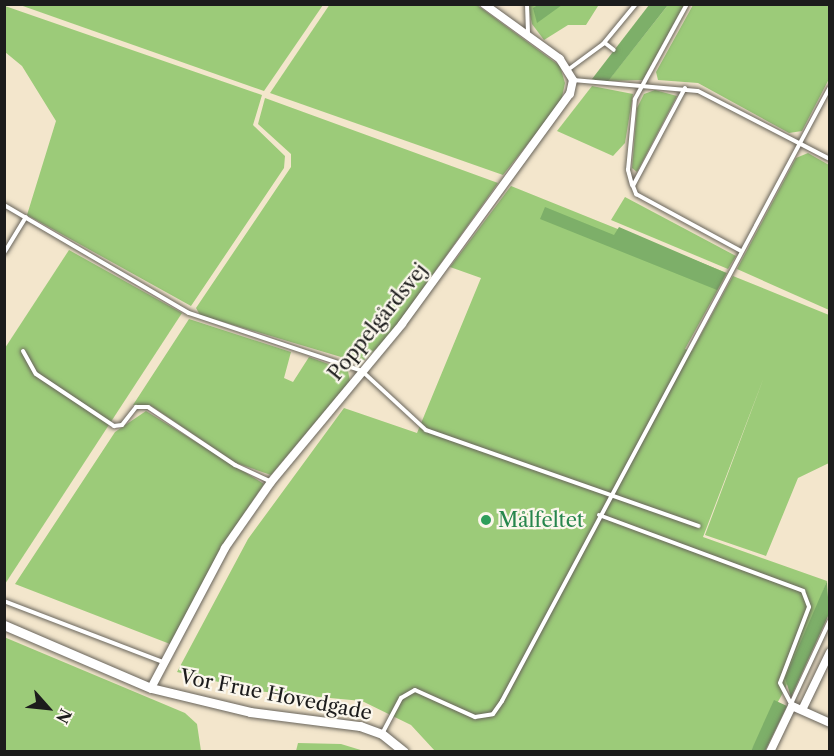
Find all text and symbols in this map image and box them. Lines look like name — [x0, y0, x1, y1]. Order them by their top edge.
street label: Poppelgårdsvej — [323, 259, 433, 385]
place label: Målfeltet — [498, 508, 584, 532]
marker: Målfeltet — [479, 513, 493, 527]
street label: Vor Frue Hovedgade — [178, 665, 374, 725]
north arrow — [18, 678, 78, 738]
text: N — [52, 705, 76, 727]

